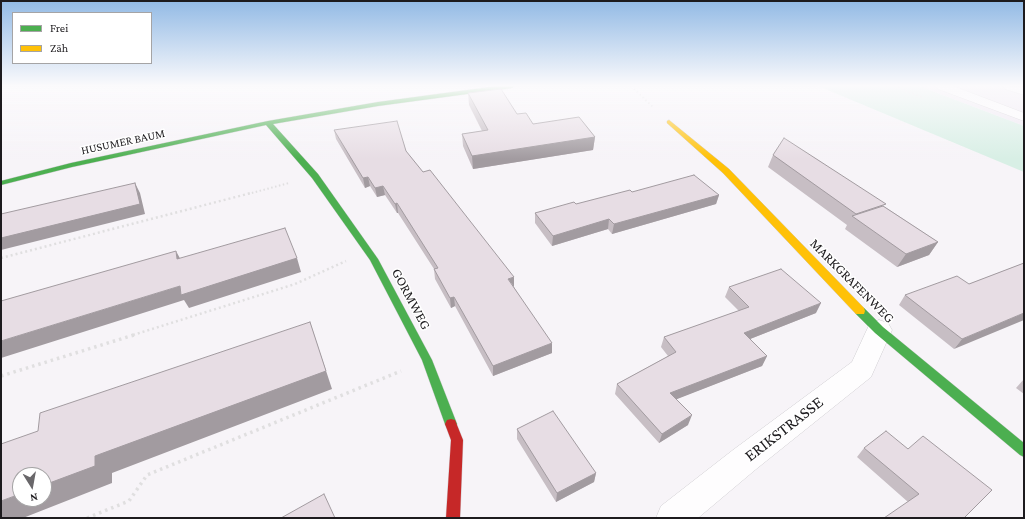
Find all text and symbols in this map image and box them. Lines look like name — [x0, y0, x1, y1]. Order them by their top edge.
legend — [12, 12, 152, 64]
text: Frei — [50, 21, 68, 35]
text: Zäh — [50, 41, 68, 55]
street label: HUSUMER BAUM — [80, 126, 166, 158]
street label: MARKGRAFENWEG — [806, 235, 898, 327]
street label: GORMWEG — [388, 266, 434, 332]
street label: ERIKSTRASSE — [741, 392, 827, 466]
north arrow — [12, 467, 52, 507]
text: N — [29, 491, 39, 504]

